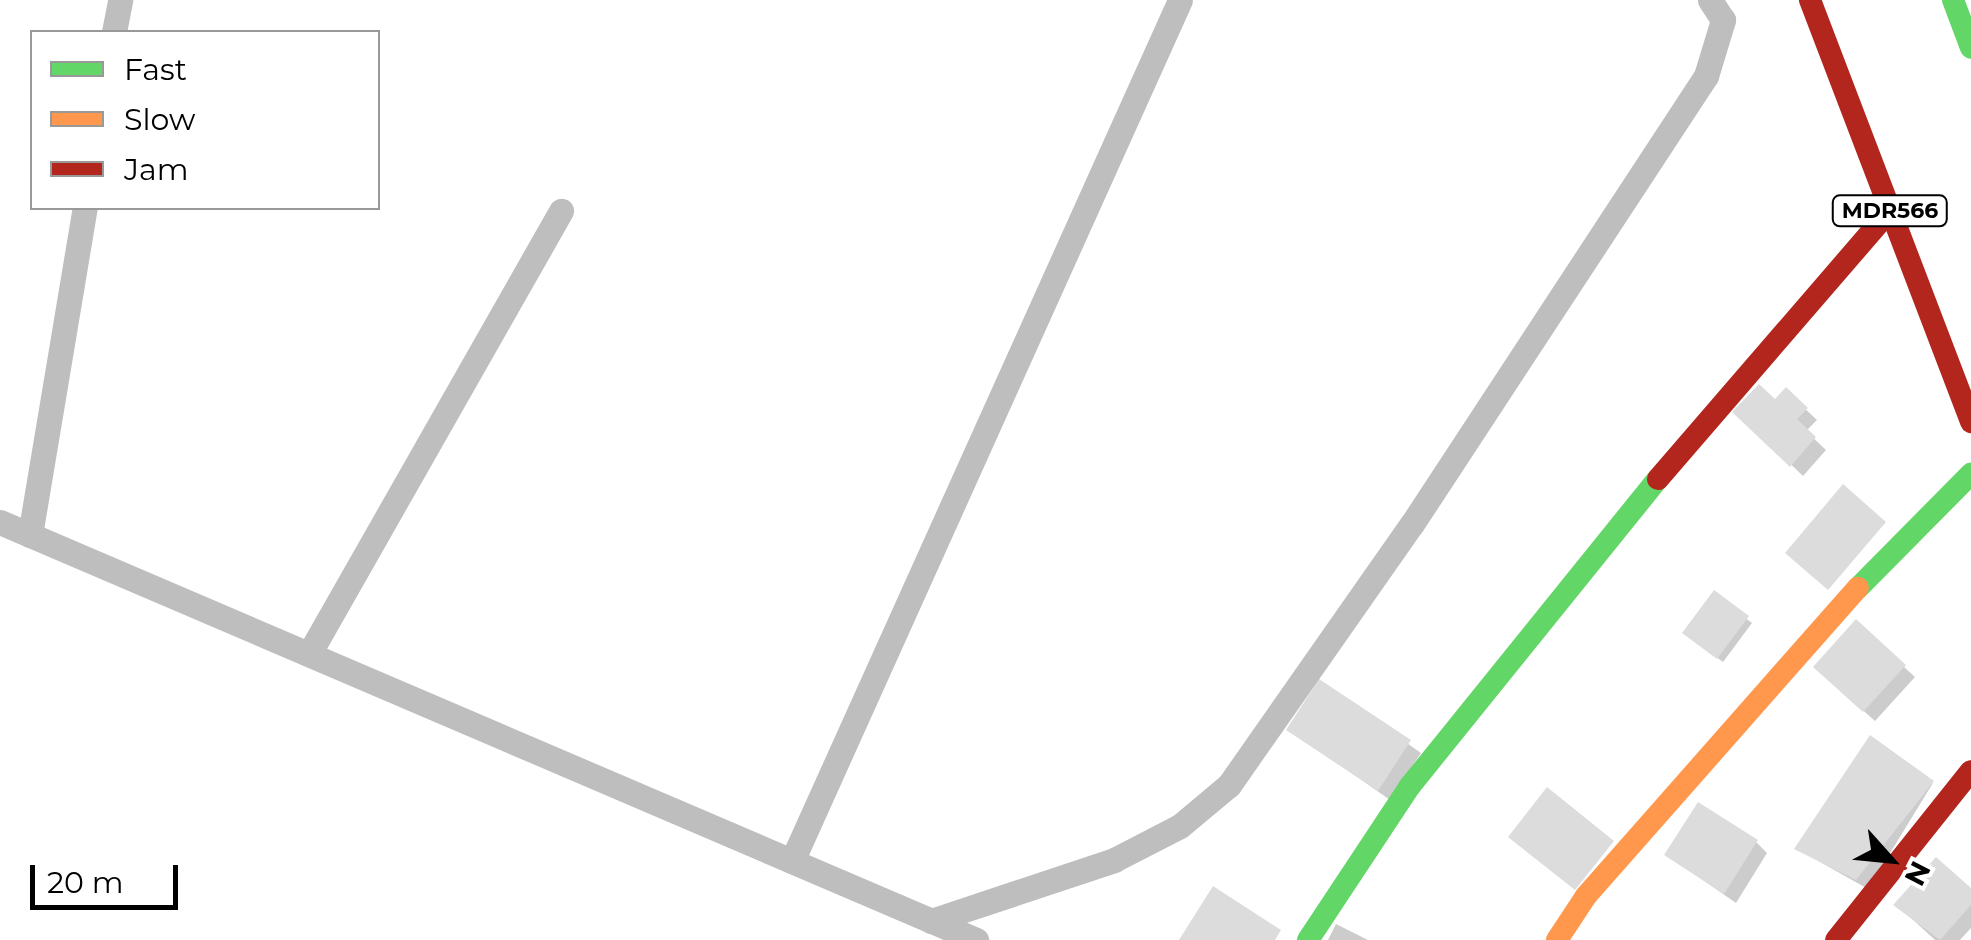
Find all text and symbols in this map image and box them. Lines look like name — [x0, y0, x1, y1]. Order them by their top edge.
legend — [30, 30, 380, 210]
text: Fast — [124, 51, 187, 88]
text: Slow — [124, 101, 195, 138]
text: Jam — [124, 151, 189, 188]
road number: MDR566 — [1830, 194, 1950, 228]
north arrow — [1841, 810, 1941, 910]
scale bar — [35, 845, 182, 907]
text: N — [1897, 856, 1938, 891]
text: 20 m — [47, 864, 124, 901]

